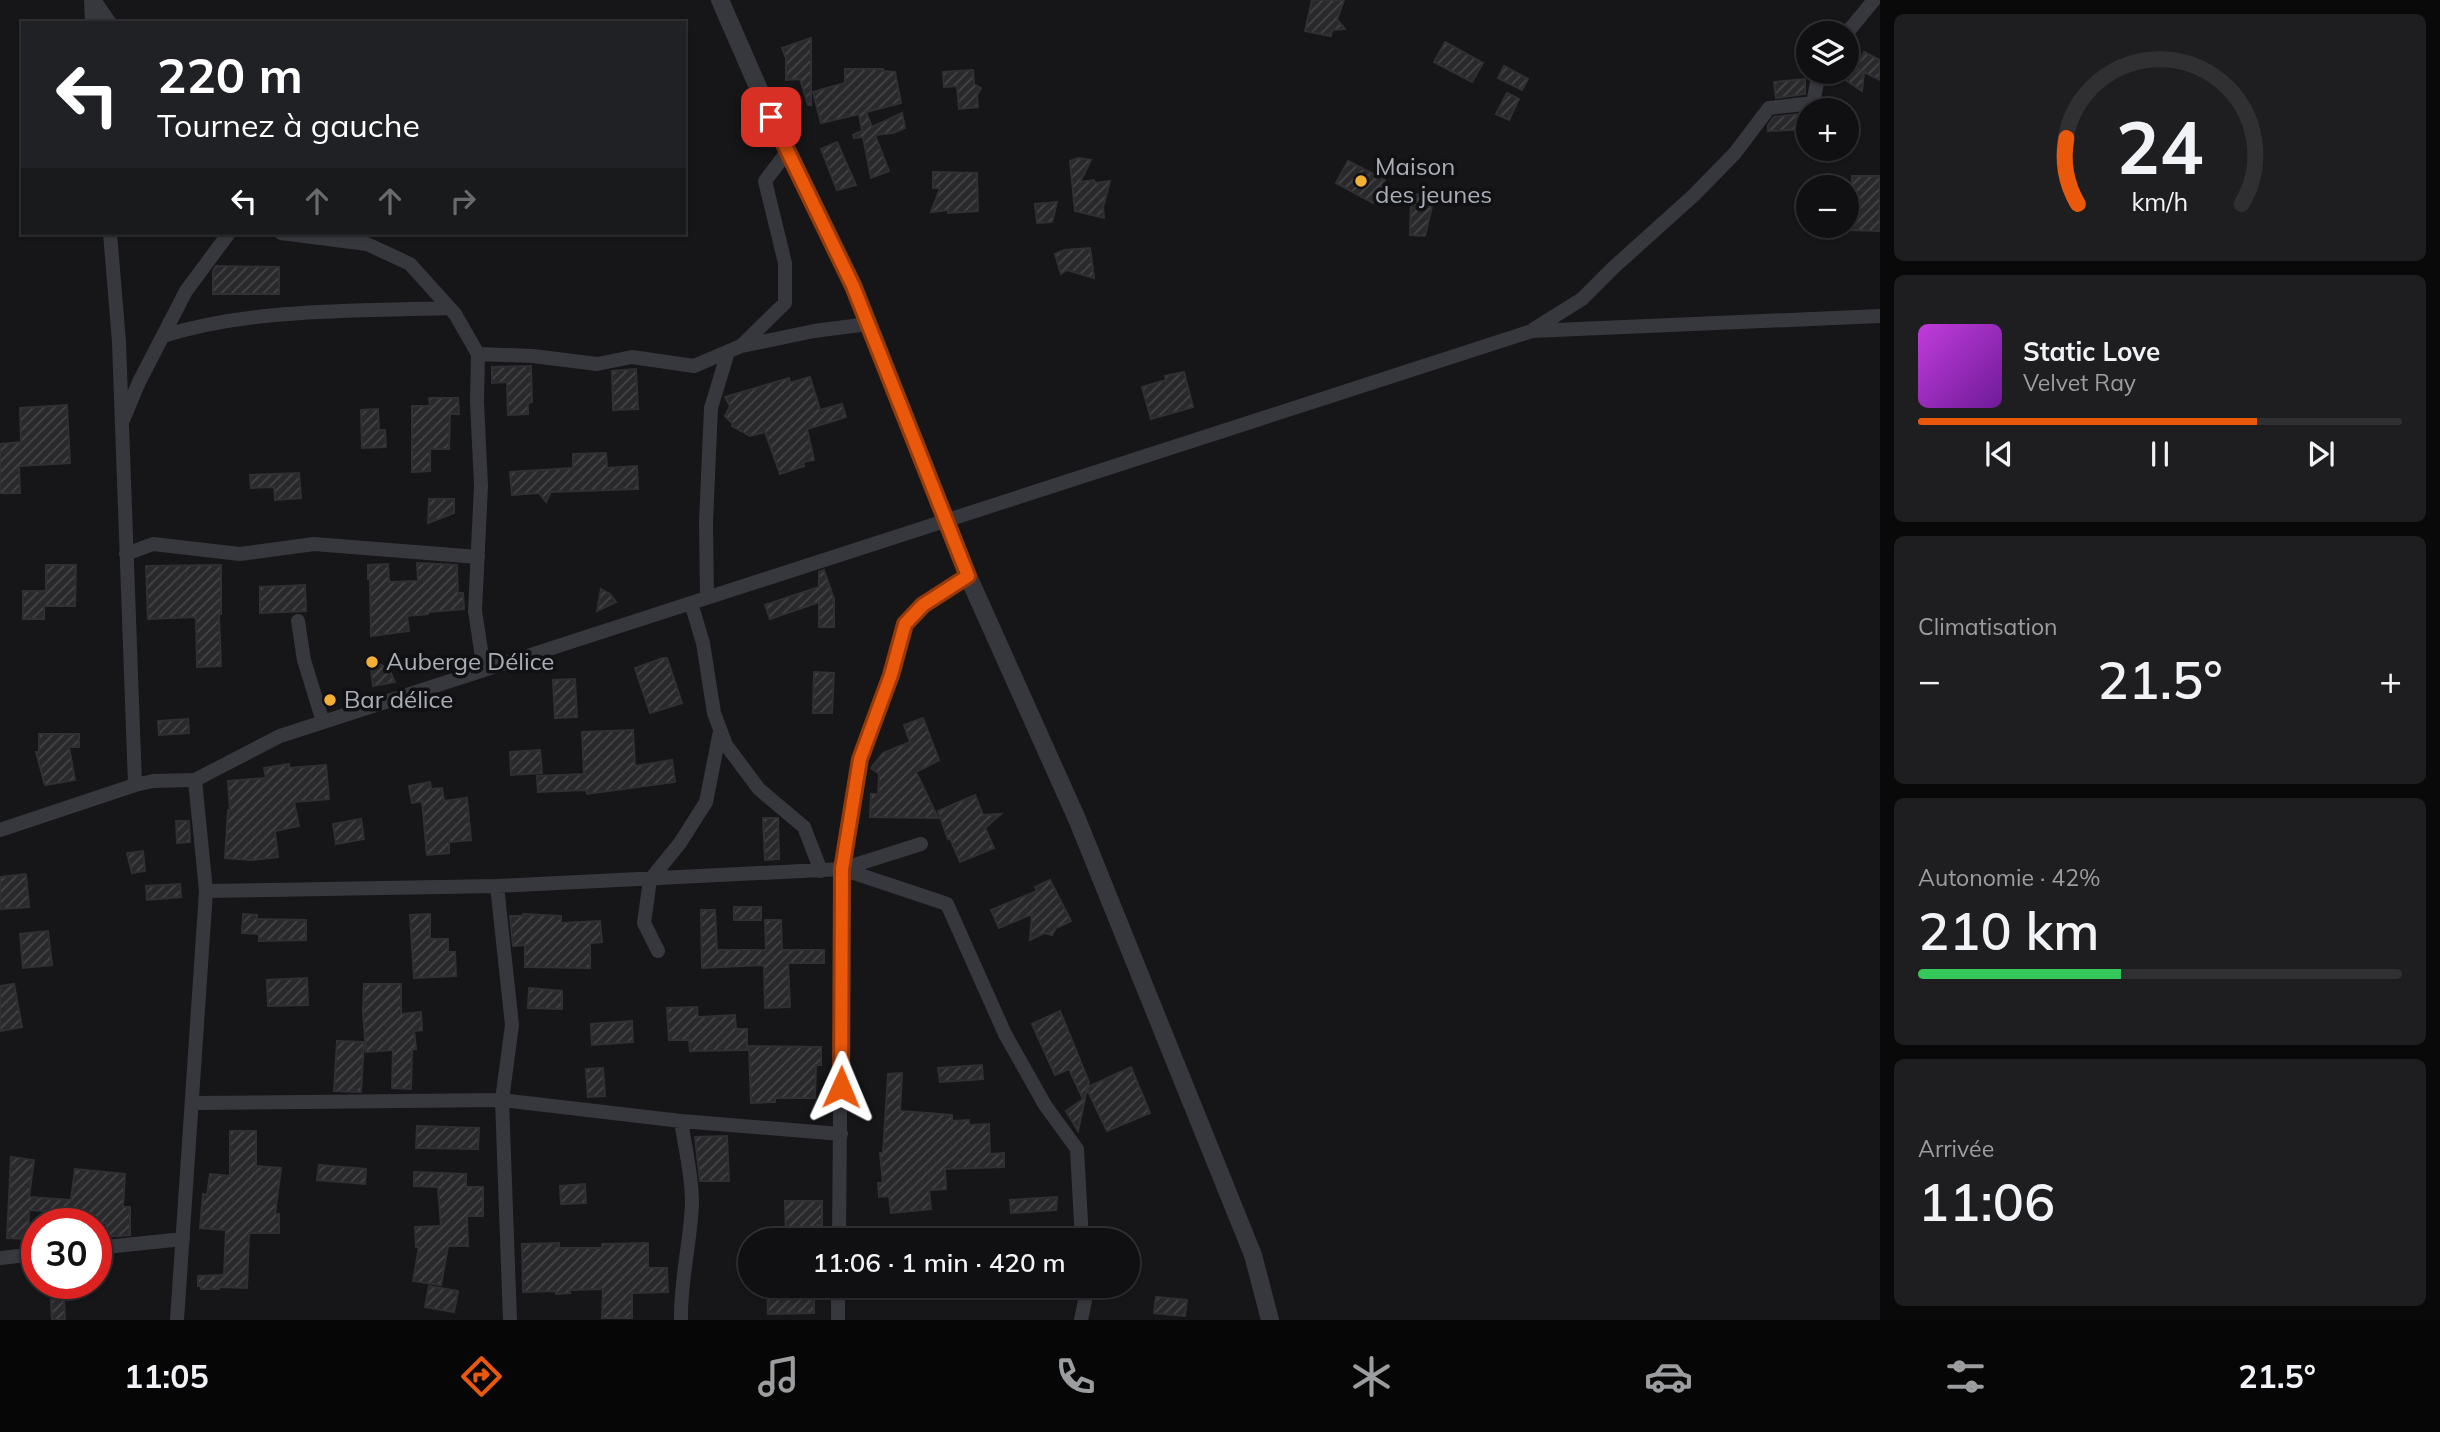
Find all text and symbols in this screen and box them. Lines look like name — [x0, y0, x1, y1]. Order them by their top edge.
map controls — [1796, 21, 1859, 238]
button: layers — [1796, 21, 1859, 84]
text: 220 m — [157, 44, 303, 105]
icon: left — [42, 49, 133, 140]
pin — [741, 87, 801, 147]
icon: arrive — [752, 98, 790, 136]
button: + — [1796, 98, 1859, 161]
text: 24 — [2116, 101, 2204, 192]
text: Tournez à gauche — [157, 105, 420, 145]
place label: Maison des jeunes — [1375, 151, 1492, 209]
marker: Maison des jeunes — [1353, 173, 1369, 189]
button: − — [1796, 175, 1859, 238]
icon: left — [225, 182, 263, 220]
icon: ahead — [298, 182, 336, 220]
icon: ahead — [371, 182, 409, 220]
icon: right — [444, 182, 482, 220]
text: km/h — [2132, 185, 2188, 216]
text: Static Love — [2023, 335, 2160, 368]
text: Velvet Ray — [2023, 368, 2136, 397]
icon: previous — [1980, 435, 2018, 473]
icon: pause — [2141, 435, 2179, 473]
icon: next — [2302, 435, 2340, 473]
text: Climatisation — [1918, 612, 2058, 641]
place label: Auberge Délice — [386, 646, 554, 676]
text: 21.5° — [2097, 647, 2223, 712]
marker: Auberge Délice — [364, 654, 380, 670]
text: − — [1918, 656, 1941, 704]
text: + — [2379, 656, 2402, 704]
place label: Bar délice — [344, 684, 453, 714]
marker: Bar délice — [322, 692, 338, 708]
text: Autonomie · 42% — [1918, 863, 2101, 892]
text: 210 km — [1918, 898, 2099, 963]
position arrow — [804, 1050, 878, 1124]
text: Arrivée — [1918, 1134, 1994, 1163]
text: 11:06 — [1918, 1169, 2055, 1234]
speed limit sign: 30 — [21, 1208, 112, 1299]
text: 11:06 · 1 min · 420 m — [812, 1246, 1066, 1279]
icon: directions — [457, 1352, 506, 1401]
icon: music — [754, 1352, 803, 1401]
icon: phone — [1051, 1352, 1100, 1401]
icon: climate — [1347, 1352, 1396, 1401]
icon: car — [1644, 1352, 1693, 1401]
icon: filters — [1941, 1352, 1990, 1401]
text: 11:05 — [124, 1356, 209, 1396]
text: 21.5° — [2238, 1356, 2316, 1396]

